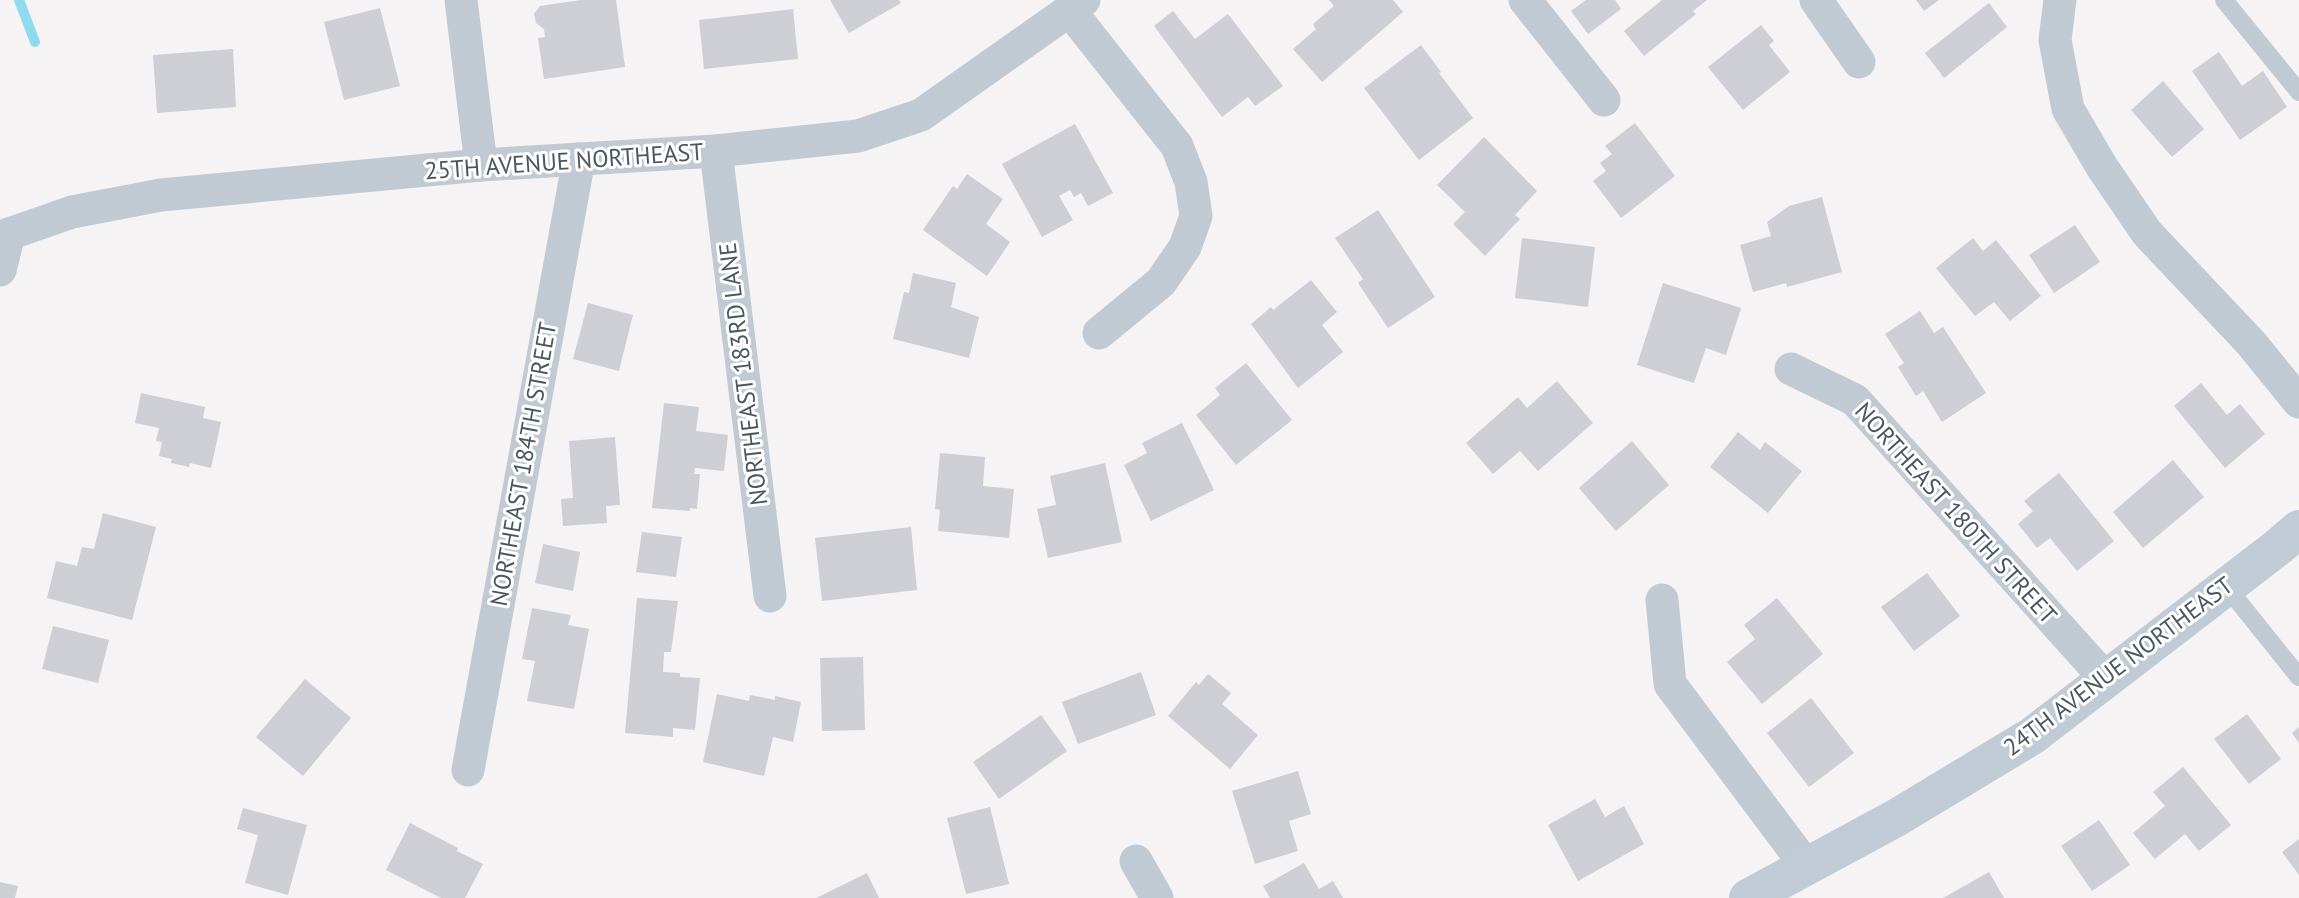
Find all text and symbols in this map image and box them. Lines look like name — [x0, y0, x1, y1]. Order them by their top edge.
street label: 25TH AVENUE NORTHEAST — [423, 136, 705, 186]
street label: NORTHEAST 183RD LANE — [711, 241, 775, 507]
street label: NORTHEAST 184TH STREET — [483, 320, 563, 608]
street label: NORTHEAST 180TH STREET — [1848, 396, 2064, 630]
street label: 24TH AVENUE NORTHEAST — [1997, 569, 2239, 763]

